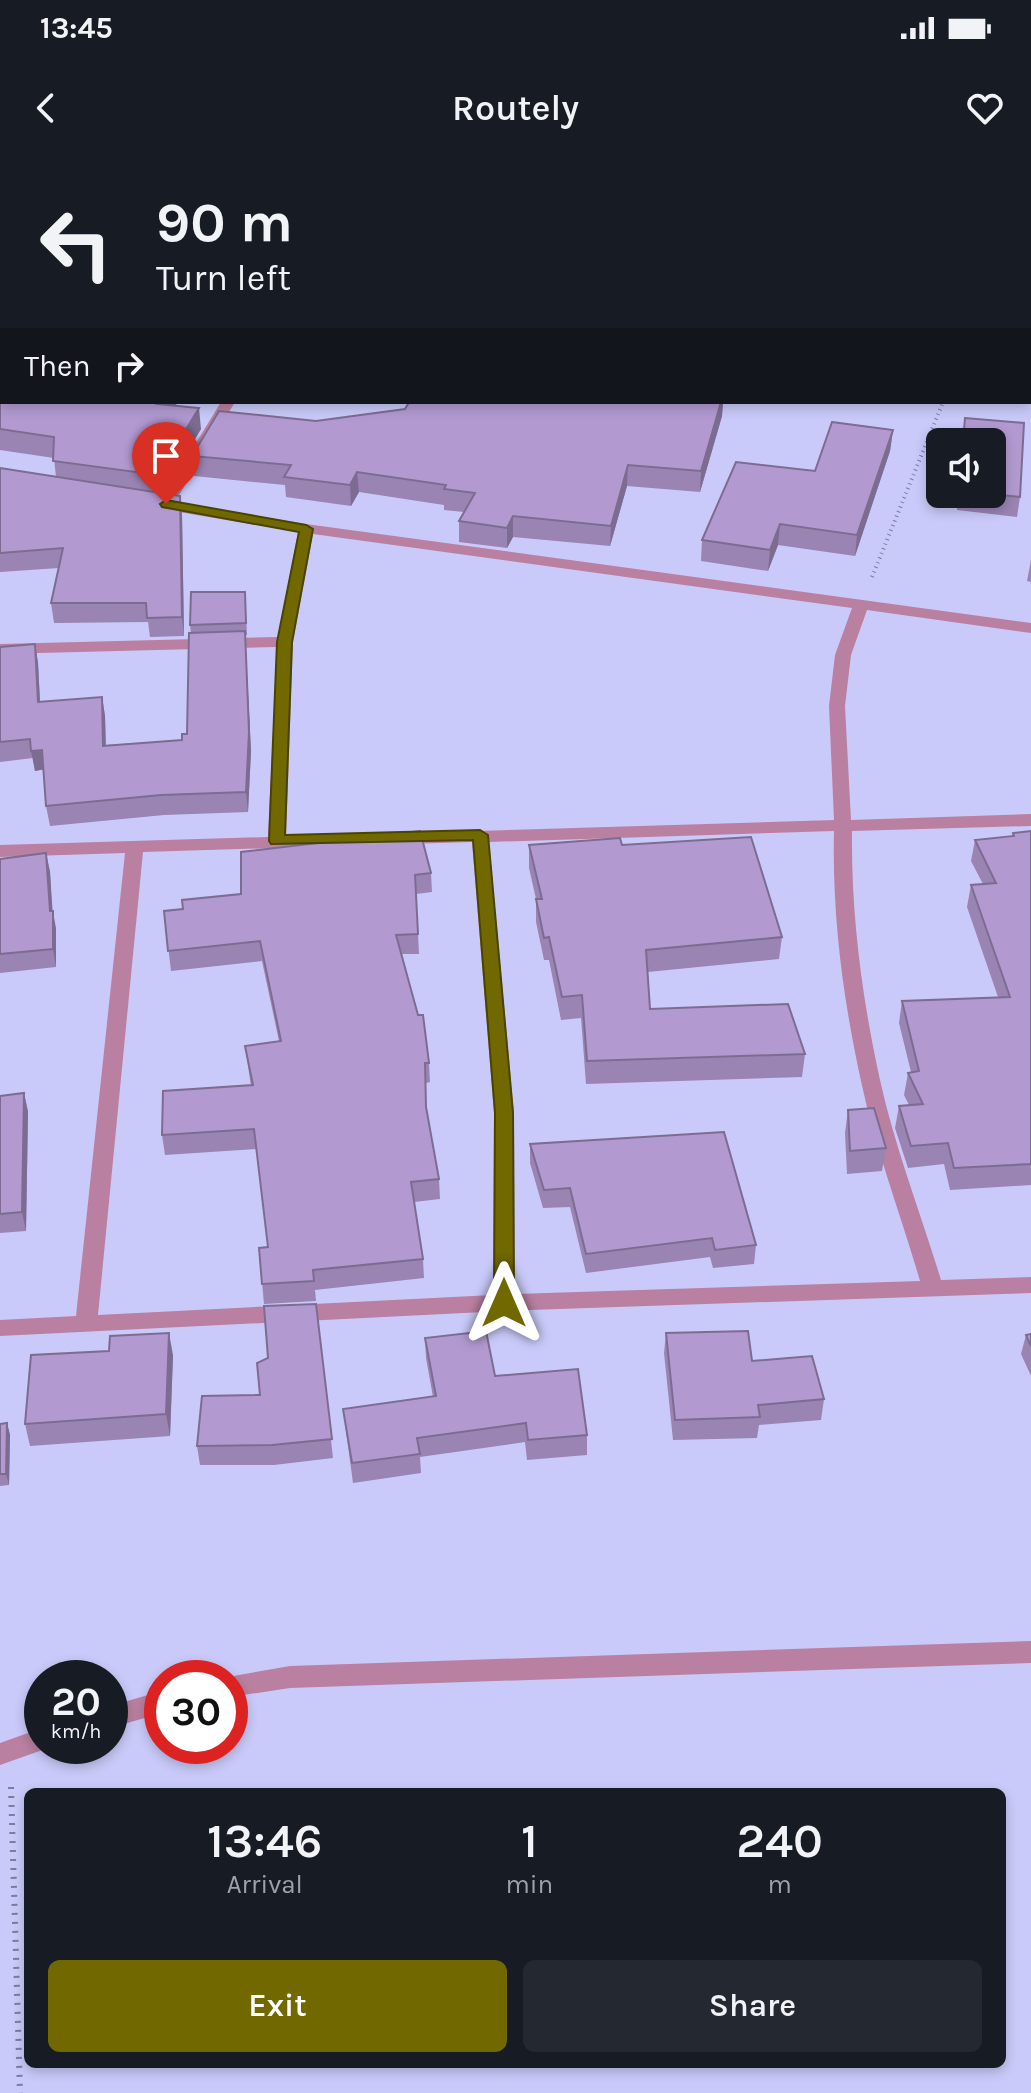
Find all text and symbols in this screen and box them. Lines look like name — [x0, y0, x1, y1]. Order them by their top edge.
text: 13:45 — [40, 10, 113, 46]
icon: back — [24, 86, 68, 130]
icon: heart — [963, 86, 1007, 130]
text: Routely — [452, 87, 579, 129]
text: 90 m — [156, 190, 293, 255]
icon: left — [24, 192, 128, 296]
text: Turn left — [156, 257, 291, 299]
icon: right — [107, 344, 151, 388]
text: Then — [24, 348, 91, 384]
pin — [132, 422, 200, 504]
map controls — [926, 428, 1006, 508]
button: sound — [926, 428, 1006, 508]
icon: arrive — [144, 434, 188, 478]
position arrow — [462, 1261, 546, 1345]
speed limit sign: 30 — [144, 1660, 248, 1764]
text: 20 — [51, 1678, 101, 1725]
text: km/h — [51, 1720, 101, 1743]
text: 13:46 — [207, 1813, 322, 1869]
text: 1 — [521, 1813, 538, 1869]
text: 240 — [736, 1813, 823, 1869]
text: Arrival — [227, 1869, 303, 1900]
text: min — [505, 1869, 553, 1900]
text: m — [767, 1869, 792, 1900]
button: Exit — [48, 1960, 507, 2052]
button: Share — [523, 1960, 982, 2052]

